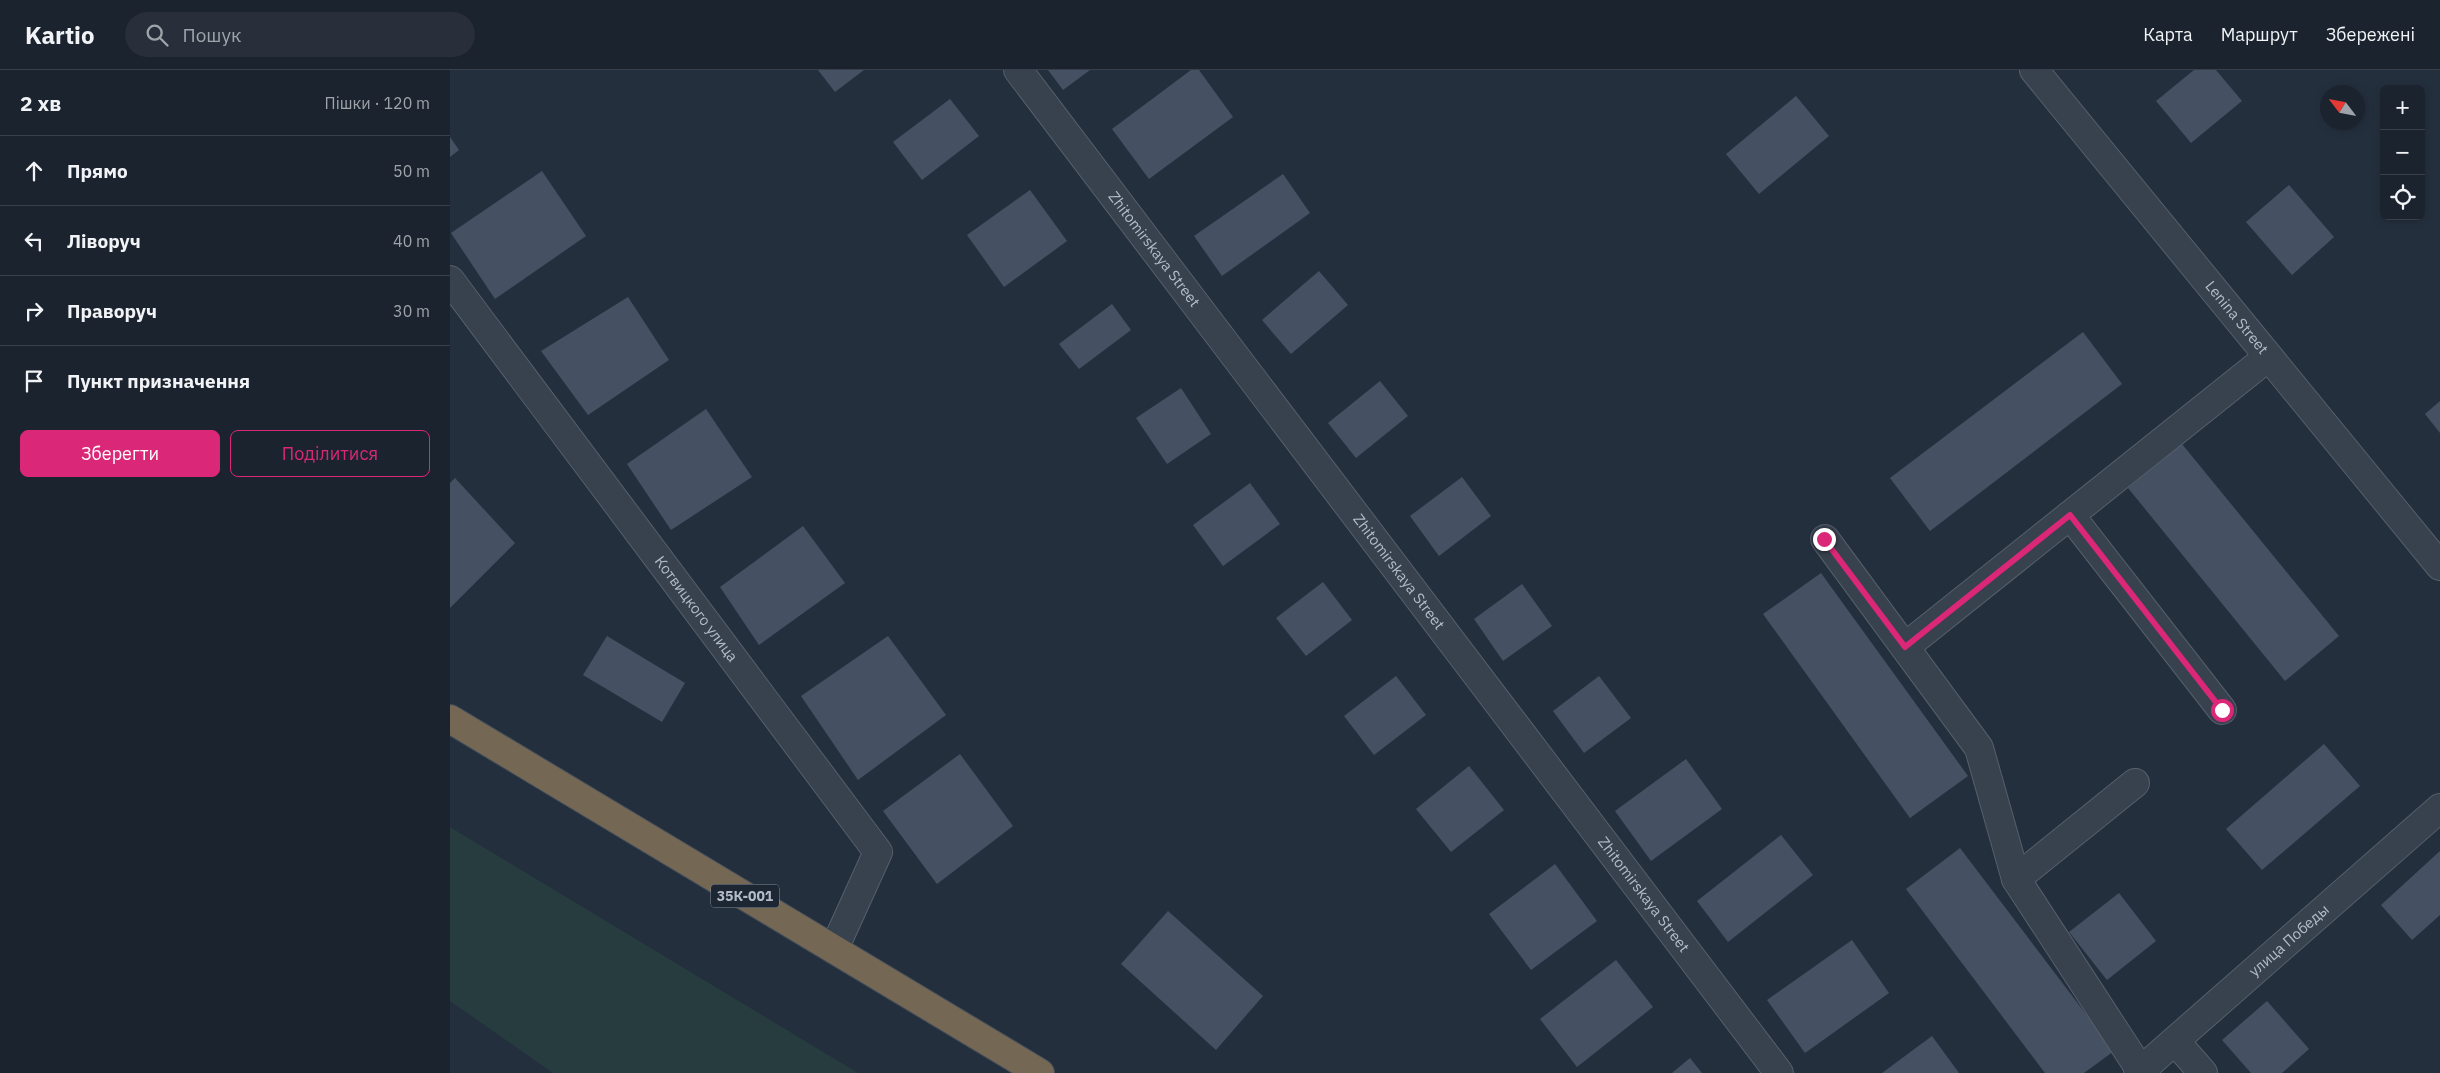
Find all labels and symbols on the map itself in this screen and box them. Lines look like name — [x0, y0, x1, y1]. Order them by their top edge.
north arrow — [2320, 85, 2365, 130]
street label: Zhitomirskaya Street — [1104, 187, 1204, 311]
street label: Lenina Street — [2201, 277, 2273, 358]
street label: Zhitomirskaya Street — [1349, 510, 1449, 633]
route end — [1813, 528, 1836, 551]
street label: Котвицкого улица — [651, 552, 742, 665]
route start — [2211, 699, 2234, 722]
street label: Zhitomirskaya Street — [1594, 833, 1694, 956]
road number: 35К-001 — [711, 884, 779, 908]
street label: улица Победы — [2245, 900, 2333, 980]

